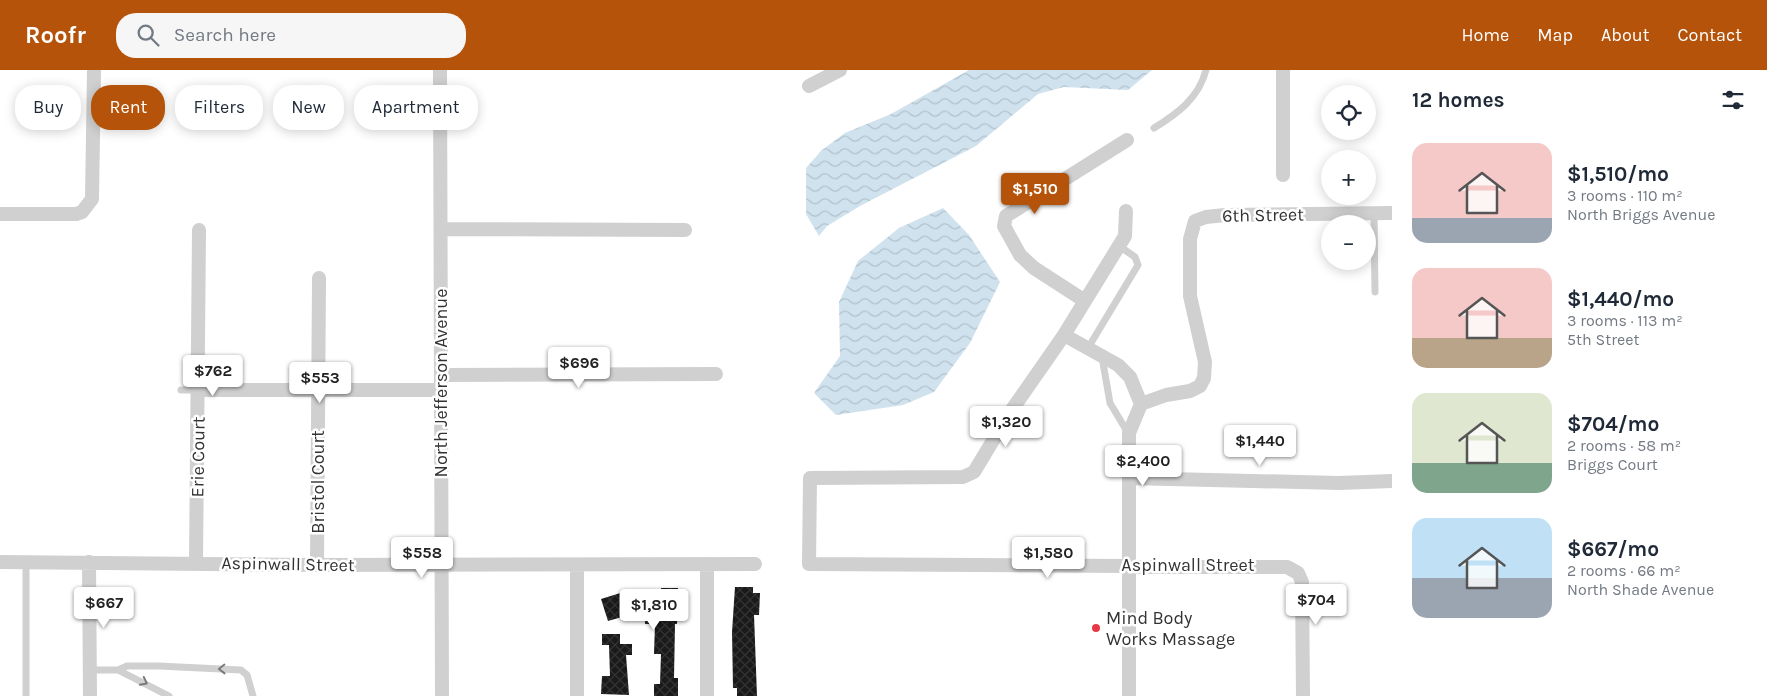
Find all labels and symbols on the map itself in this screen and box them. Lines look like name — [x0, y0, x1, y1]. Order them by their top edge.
pin: $1,510 — [994, 172, 1076, 215]
street label: 6th Street — [1222, 203, 1304, 227]
street label: North Jefferson Avenue — [430, 289, 452, 477]
pin: $696 — [549, 346, 609, 389]
pin: $762 — [183, 354, 243, 397]
pin: $553 — [290, 362, 350, 404]
pin: $1,320 — [965, 406, 1047, 448]
street label: Erie Court — [186, 416, 210, 497]
pin: $1,440 — [1219, 424, 1301, 467]
street label: Bristol Court — [307, 430, 329, 534]
pin: $2,400 — [1102, 444, 1184, 487]
pin: $558 — [392, 536, 452, 579]
pin: $1,580 — [1007, 536, 1089, 579]
street label: Aspinwall Street — [221, 552, 355, 576]
street label: Aspinwall Street — [1121, 554, 1255, 576]
pin: $704 — [1286, 584, 1346, 626]
pin: $667 — [74, 586, 134, 629]
pin: $1,810 — [613, 588, 695, 631]
place label: Mind Body Works Massage — [1106, 607, 1235, 650]
marker: Mind Body Works Massage — [1090, 622, 1102, 634]
one-way arrow — [218, 664, 226, 675]
one-way arrow — [139, 676, 148, 686]

